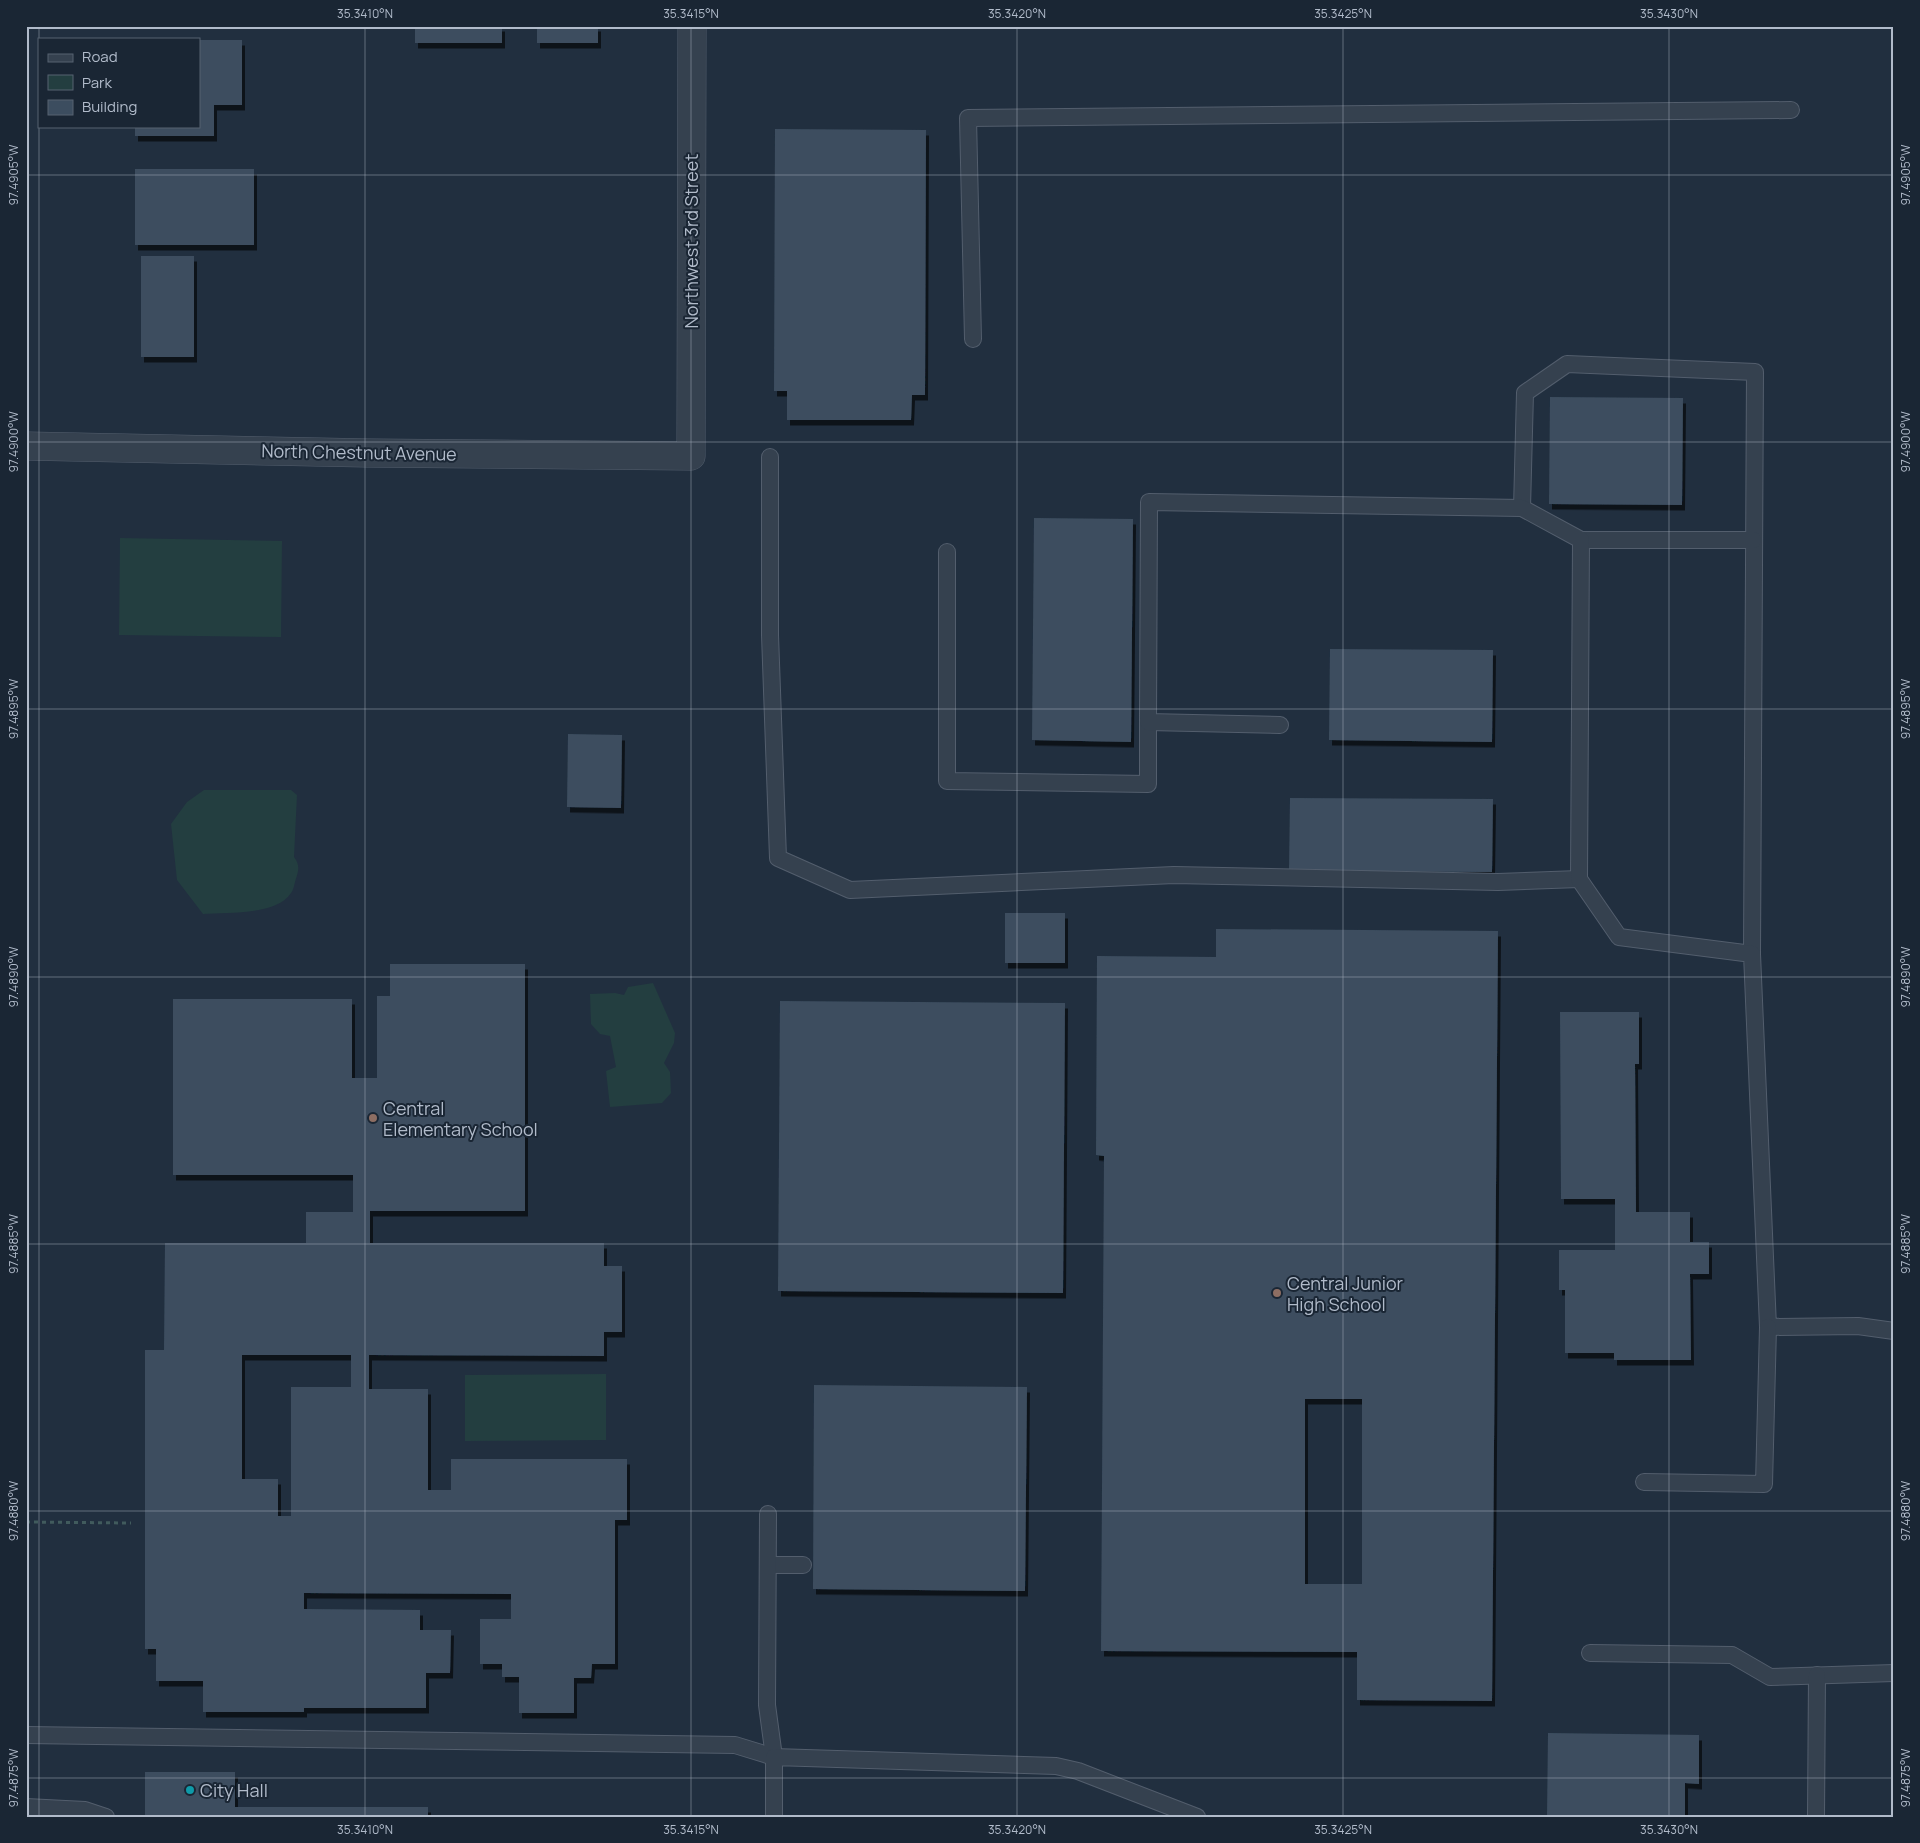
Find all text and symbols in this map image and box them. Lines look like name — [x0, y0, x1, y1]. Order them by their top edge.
text: 35.3410°N — [337, 5, 393, 22]
text: 35.3415°N — [663, 5, 719, 22]
text: 35.3420°N — [988, 5, 1046, 22]
text: 35.3425°N — [1314, 5, 1372, 22]
text: 35.3430°N — [1640, 5, 1698, 22]
legend — [38, 38, 200, 128]
text: Road — [82, 46, 118, 67]
text: Park — [82, 72, 112, 93]
text: Building — [82, 96, 137, 117]
text: 97.4905°W — [5, 144, 22, 205]
text: 97.4905°W — [1897, 144, 1914, 205]
street label: Northwest 3rd Street — [679, 154, 703, 329]
text: 97.4900°W — [5, 411, 22, 473]
text: 97.4900°W — [1897, 411, 1914, 473]
street label: North Chestnut Avenue — [261, 438, 457, 466]
text: 97.4895°W — [5, 678, 22, 739]
text: 97.4895°W — [1897, 678, 1914, 739]
text: 97.4890°W — [5, 946, 22, 1008]
text: 97.4890°W — [1897, 946, 1914, 1008]
place label: Central Elementary School — [383, 1096, 538, 1141]
marker: Central Elementary School — [367, 1112, 379, 1124]
text: 97.4885°W — [5, 1213, 22, 1274]
text: 97.4885°W — [1897, 1213, 1914, 1274]
place label: Central Junior High School — [1287, 1271, 1404, 1316]
marker: Central Junior High School — [1271, 1287, 1283, 1299]
text: 97.4880°W — [5, 1480, 22, 1541]
text: 97.4880°W — [1897, 1480, 1914, 1541]
text: 97.4875°W — [5, 1748, 22, 1808]
text: 97.4875°W — [1897, 1748, 1914, 1808]
place label: City Hall — [200, 1778, 268, 1802]
marker: City Hall — [184, 1784, 196, 1796]
text: 35.3410°N — [337, 1821, 393, 1838]
text: 35.3415°N — [663, 1821, 719, 1838]
text: 35.3420°N — [988, 1821, 1046, 1838]
text: 35.3425°N — [1314, 1821, 1372, 1838]
text: 35.3430°N — [1640, 1821, 1698, 1838]

